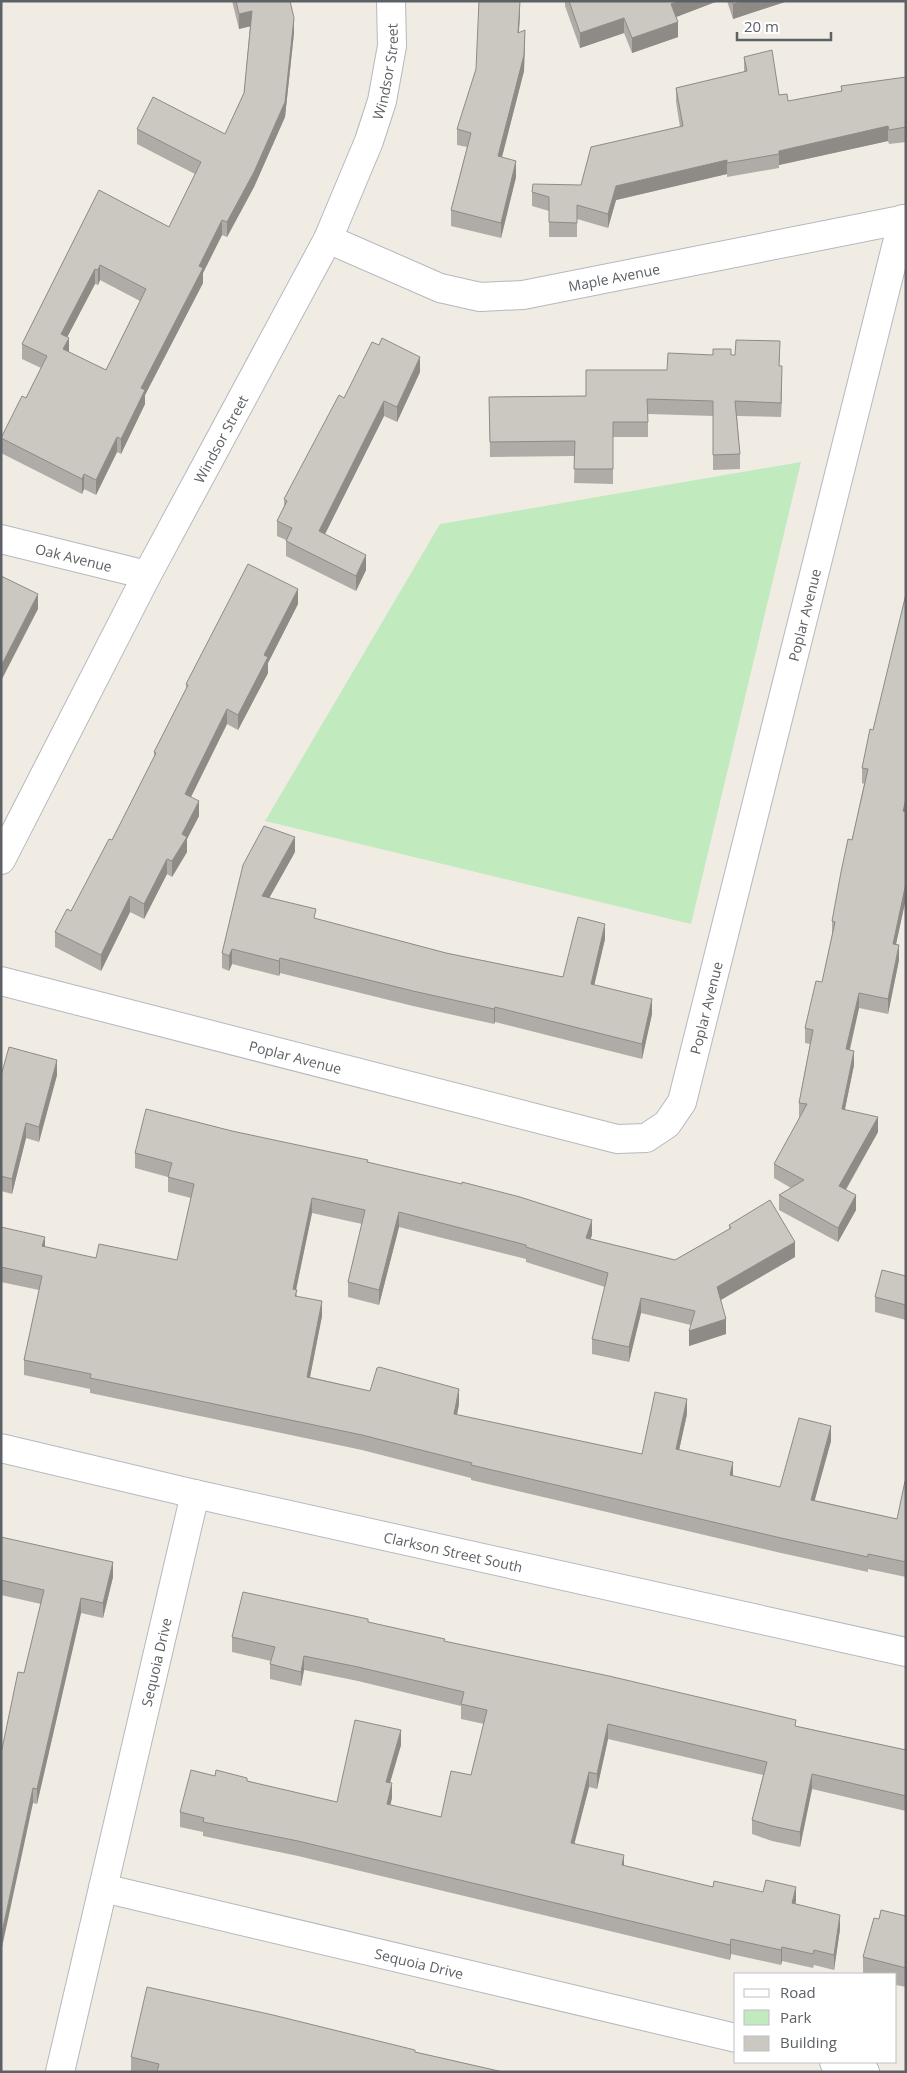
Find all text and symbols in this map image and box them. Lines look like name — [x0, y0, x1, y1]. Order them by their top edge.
scale bar — [737, 10, 831, 42]
text: 20 m — [744, 16, 779, 36]
street label: Windsor Street — [367, 23, 402, 122]
street label: Maple Avenue — [567, 259, 661, 295]
street label: Windsor Street — [189, 391, 252, 486]
street label: Oak Avenue — [33, 538, 114, 576]
street label: Poplar Avenue — [783, 566, 825, 663]
street label: Poplar Avenue — [685, 959, 726, 1056]
street label: Poplar Avenue — [247, 1036, 344, 1078]
street label: Clarkson Street South — [382, 1527, 525, 1576]
street label: Sequoia Drive — [136, 1616, 175, 1708]
street label: Sequoia Drive — [373, 1943, 466, 1983]
legend — [734, 1973, 897, 2063]
text: Road — [780, 1982, 816, 2002]
text: Park — [780, 2007, 811, 2027]
text: Building — [780, 2032, 837, 2052]

